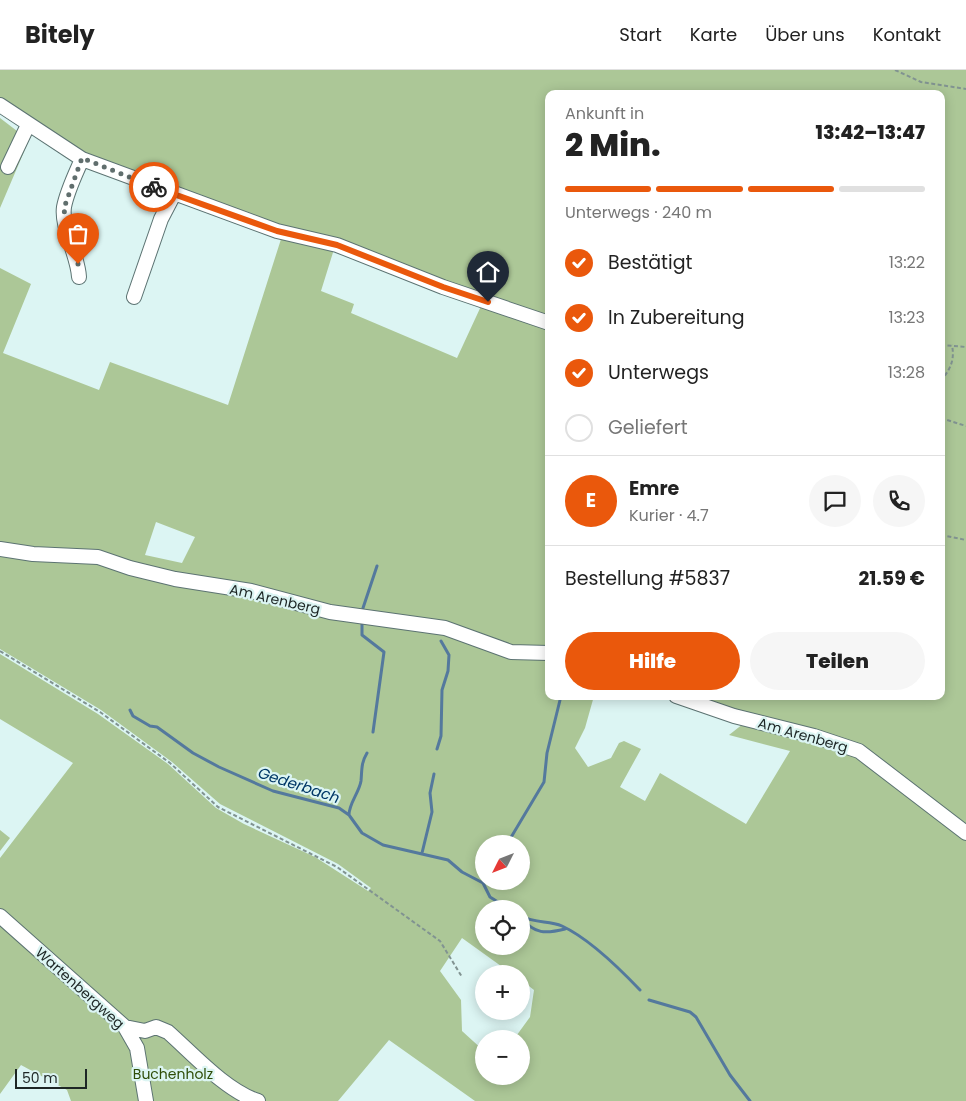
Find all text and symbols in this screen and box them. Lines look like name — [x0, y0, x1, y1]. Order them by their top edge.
text: Bitely — [25, 18, 95, 51]
text: Start — [619, 22, 662, 47]
text: Karte — [690, 22, 737, 47]
text: Über uns — [765, 22, 845, 47]
text: Kontakt — [873, 22, 941, 47]
text: Ankunft in — [565, 102, 644, 125]
text: 13:42–13:47 — [816, 119, 925, 146]
text: 2 Min. — [565, 122, 661, 167]
courier — [129, 162, 179, 212]
icon: bike — [140, 173, 168, 201]
text: Unterwegs · 240 m — [565, 201, 712, 224]
pin — [57, 213, 99, 264]
icon: bag — [64, 220, 92, 248]
icon: check — [565, 249, 593, 277]
text: Bestätigt — [608, 249, 692, 276]
pin — [467, 251, 509, 302]
text: 13:22 — [889, 251, 925, 274]
icon: home — [474, 258, 502, 286]
icon: check — [565, 304, 593, 332]
text: In Zubereitung — [608, 304, 745, 331]
text: 13:23 — [888, 306, 925, 329]
icon: check — [565, 359, 593, 387]
text: Unterwegs — [608, 359, 709, 386]
text: 13:28 — [888, 361, 925, 384]
text: Geliefert — [608, 414, 688, 441]
text: Emre — [629, 475, 679, 502]
button: chat — [809, 475, 861, 527]
button: phone — [873, 475, 925, 527]
text: E — [586, 487, 596, 514]
text: Kurier · 4.7 — [629, 504, 709, 527]
text: Bestellung #5837 — [565, 565, 730, 592]
text: 21.59 € — [858, 565, 925, 592]
street label: Am Arenberg — [228, 579, 322, 619]
button: Hilfe — [565, 632, 740, 690]
button: Teilen — [750, 632, 925, 690]
street label: Am Arenberg — [756, 713, 850, 757]
water label: Gederbach — [255, 762, 343, 808]
north arrow — [475, 835, 530, 890]
map controls — [475, 835, 530, 1085]
button: locate — [475, 900, 530, 955]
street label: Wartenbergweg — [31, 943, 129, 1033]
button: + — [475, 965, 530, 1020]
button: − — [475, 1030, 530, 1085]
park label: Buchenholz — [133, 1064, 213, 1084]
scale bar — [15, 1066, 88, 1089]
text: 50 m — [22, 1068, 58, 1088]

